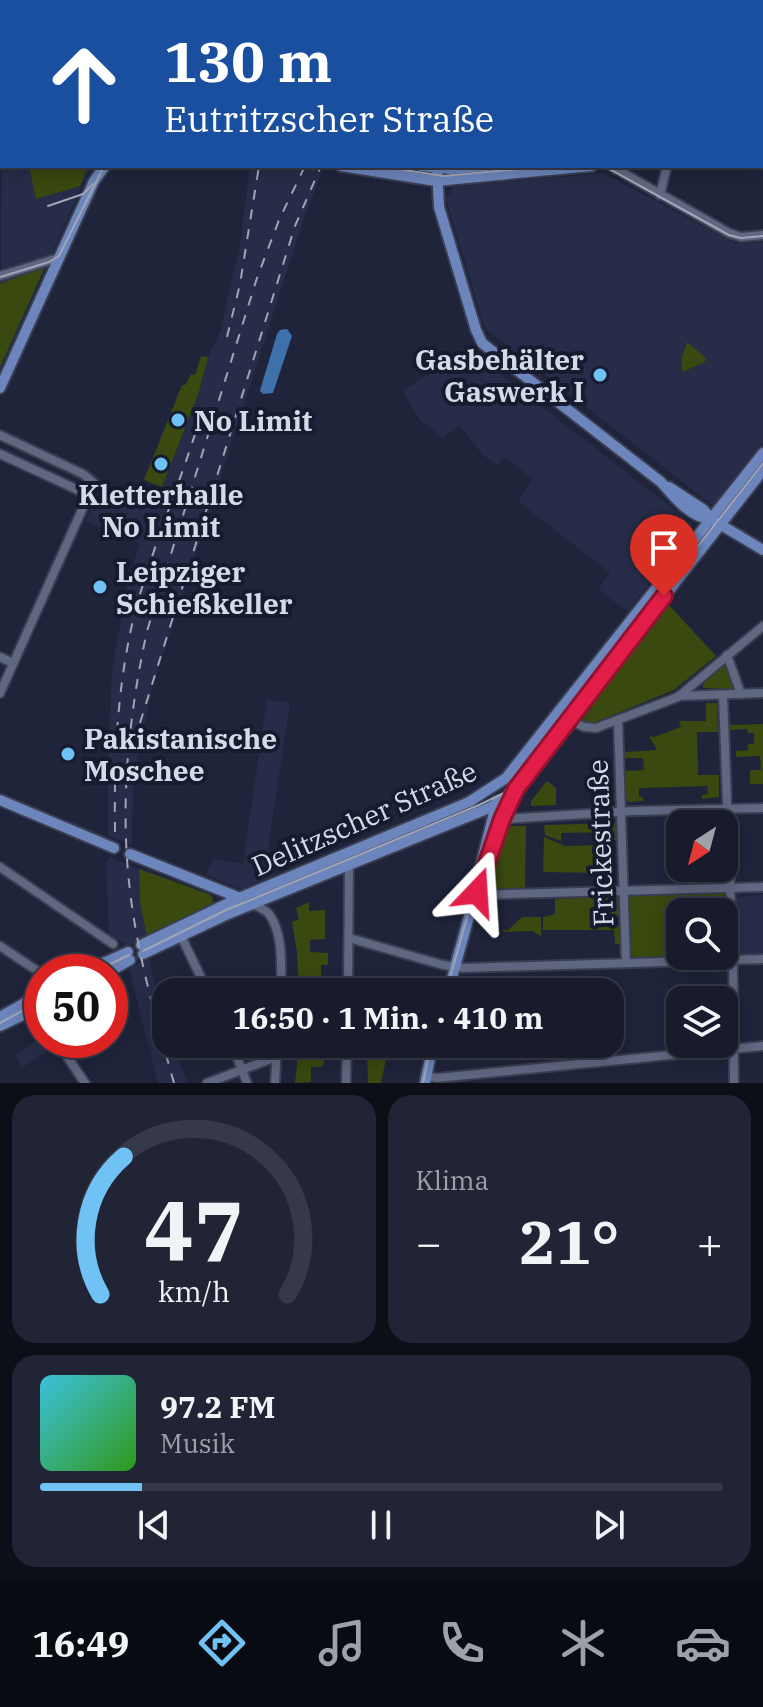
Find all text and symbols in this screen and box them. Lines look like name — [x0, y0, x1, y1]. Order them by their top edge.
text: 130 m — [164, 25, 332, 97]
icon: ahead — [32, 32, 136, 136]
text: Eutritzscher Straße — [164, 95, 494, 142]
place label: Gasbehälter Gaswerk I — [415, 341, 584, 410]
marker: Gasbehälter Gaswerk I — [591, 366, 609, 384]
place label: No Limit — [194, 402, 312, 439]
marker: No Limit — [169, 411, 187, 429]
marker: Kletterhalle No Limit — [152, 455, 170, 473]
place label: Kletterhalle No Limit — [78, 476, 244, 545]
pin — [630, 514, 698, 596]
icon: arrive — [642, 526, 686, 570]
place label: Leipziger Schießkeller — [116, 553, 293, 622]
marker: Leipziger Schießkeller — [91, 578, 109, 596]
place label: Pakistanische Moschee — [84, 720, 277, 789]
marker: Pakistanische Moschee — [59, 745, 77, 763]
street label: Delitzscher Straße — [246, 752, 482, 884]
street label: Frickestraße — [579, 759, 621, 927]
north arrow — [666, 810, 738, 882]
map controls — [666, 810, 738, 1058]
position arrow — [435, 850, 519, 934]
button: search — [666, 898, 738, 970]
speed limit sign: 50 — [24, 954, 128, 1058]
button: layers — [666, 986, 738, 1058]
text: 16:50 · 1 Min. · 410 m — [233, 998, 543, 1037]
text: Klima — [416, 1163, 489, 1197]
text: 47 — [144, 1176, 244, 1284]
text: 21° — [519, 1202, 619, 1281]
text: − — [416, 1214, 442, 1271]
text: + — [697, 1214, 723, 1271]
text: km/h — [158, 1273, 230, 1310]
text: 97.2 FM — [160, 1387, 275, 1426]
text: Musik — [160, 1426, 235, 1460]
icon: previous — [132, 1503, 176, 1547]
icon: pause — [359, 1503, 403, 1547]
icon: next — [587, 1503, 631, 1547]
icon: directions — [194, 1615, 250, 1671]
icon: music — [314, 1615, 370, 1671]
icon: phone — [434, 1615, 490, 1671]
icon: climate — [555, 1615, 611, 1671]
icon: car — [675, 1615, 731, 1671]
text: 16:49 — [32, 1620, 129, 1667]

